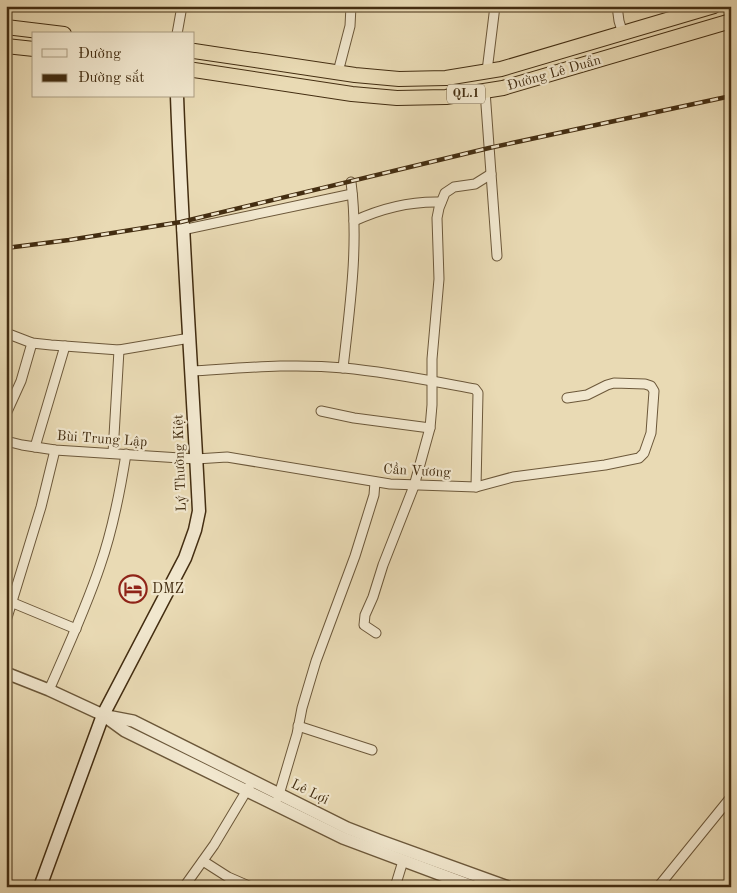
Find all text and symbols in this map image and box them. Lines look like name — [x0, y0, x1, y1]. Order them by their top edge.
legend — [32, 32, 195, 98]
text: Đường — [78, 47, 121, 62]
street label: Đường Lê Duẩn — [505, 51, 603, 93]
text: Đường sắt — [78, 69, 145, 86]
road number: QL.1 — [447, 85, 485, 104]
street label: Lý Thường Kiệt — [171, 414, 189, 512]
street label: Bùi Trung Lập — [56, 429, 148, 449]
street label: Cần Vương — [383, 460, 452, 480]
hotel icon: DMZ — [118, 574, 148, 604]
place label: DMZ — [152, 582, 184, 596]
street label: Lê Lợi — [289, 777, 331, 807]

